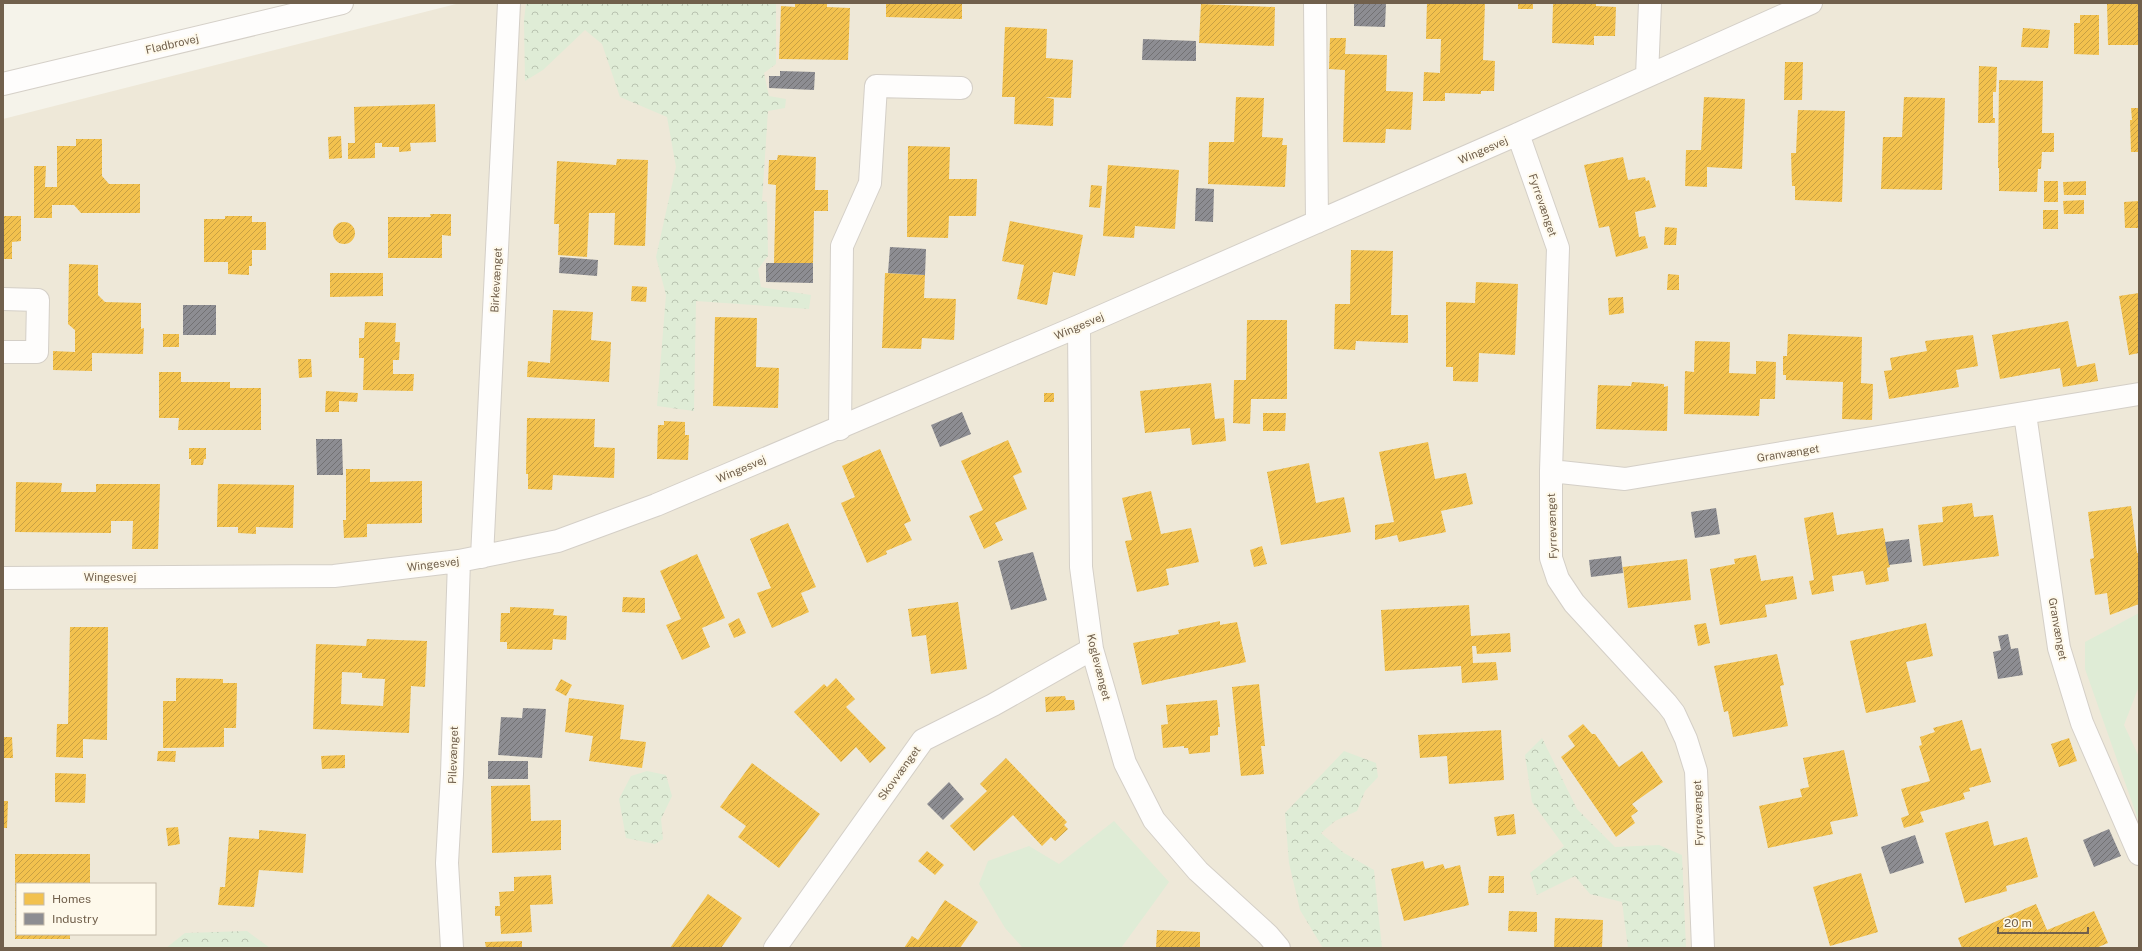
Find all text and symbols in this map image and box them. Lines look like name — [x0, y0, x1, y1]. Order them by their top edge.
street label: Fladbrovej — [144, 32, 200, 56]
street label: Wingesvej — [1457, 134, 1510, 166]
street label: Fyrrevænget — [1527, 172, 1559, 238]
street label: Birkevænget — [488, 247, 504, 313]
street label: Wingesvej — [1052, 310, 1106, 342]
street label: Granvænget — [1756, 442, 1820, 464]
street label: Wingesvej — [714, 453, 768, 485]
street label: Fyrrevænget — [1545, 493, 1559, 559]
street label: Wingesvej — [406, 555, 460, 573]
street label: Wingesvej — [84, 571, 136, 583]
street label: Granvænget — [2047, 597, 2069, 661]
street label: Koglevænget — [1085, 632, 1113, 702]
street label: Pilevænget — [446, 726, 460, 784]
street label: Skovvænget — [875, 744, 923, 802]
street label: Fyrrevænget — [1691, 780, 1705, 846]
legend — [16, 883, 156, 935]
text: Homes — [52, 892, 91, 906]
scale bar — [1998, 909, 2088, 935]
text: Industry — [52, 912, 99, 926]
text: 20 m — [2004, 916, 2032, 930]

